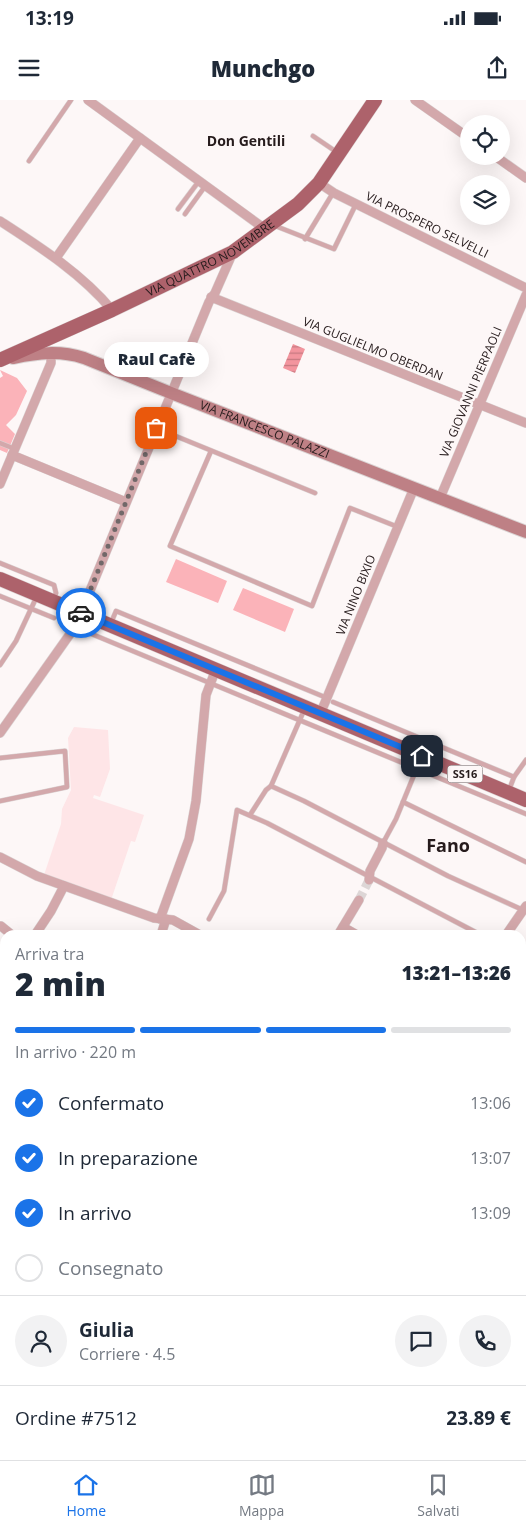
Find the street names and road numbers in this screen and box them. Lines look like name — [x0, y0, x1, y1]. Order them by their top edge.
street label: VIA PROSPERO SELVELLI — [363, 187, 491, 262]
street label: VIA QUATTRO NOVEMBRE — [143, 215, 278, 300]
street label: VIA GUGLIELMO OBERDAN — [301, 313, 446, 384]
street label: VIA GIOVANNI PIERPAOLI — [435, 324, 506, 460]
street label: VIA FRANCESCO PALAZZI — [197, 396, 332, 462]
street label: VIA NINO BIXIO — [332, 552, 379, 638]
road number: SS16 — [448, 766, 482, 782]

